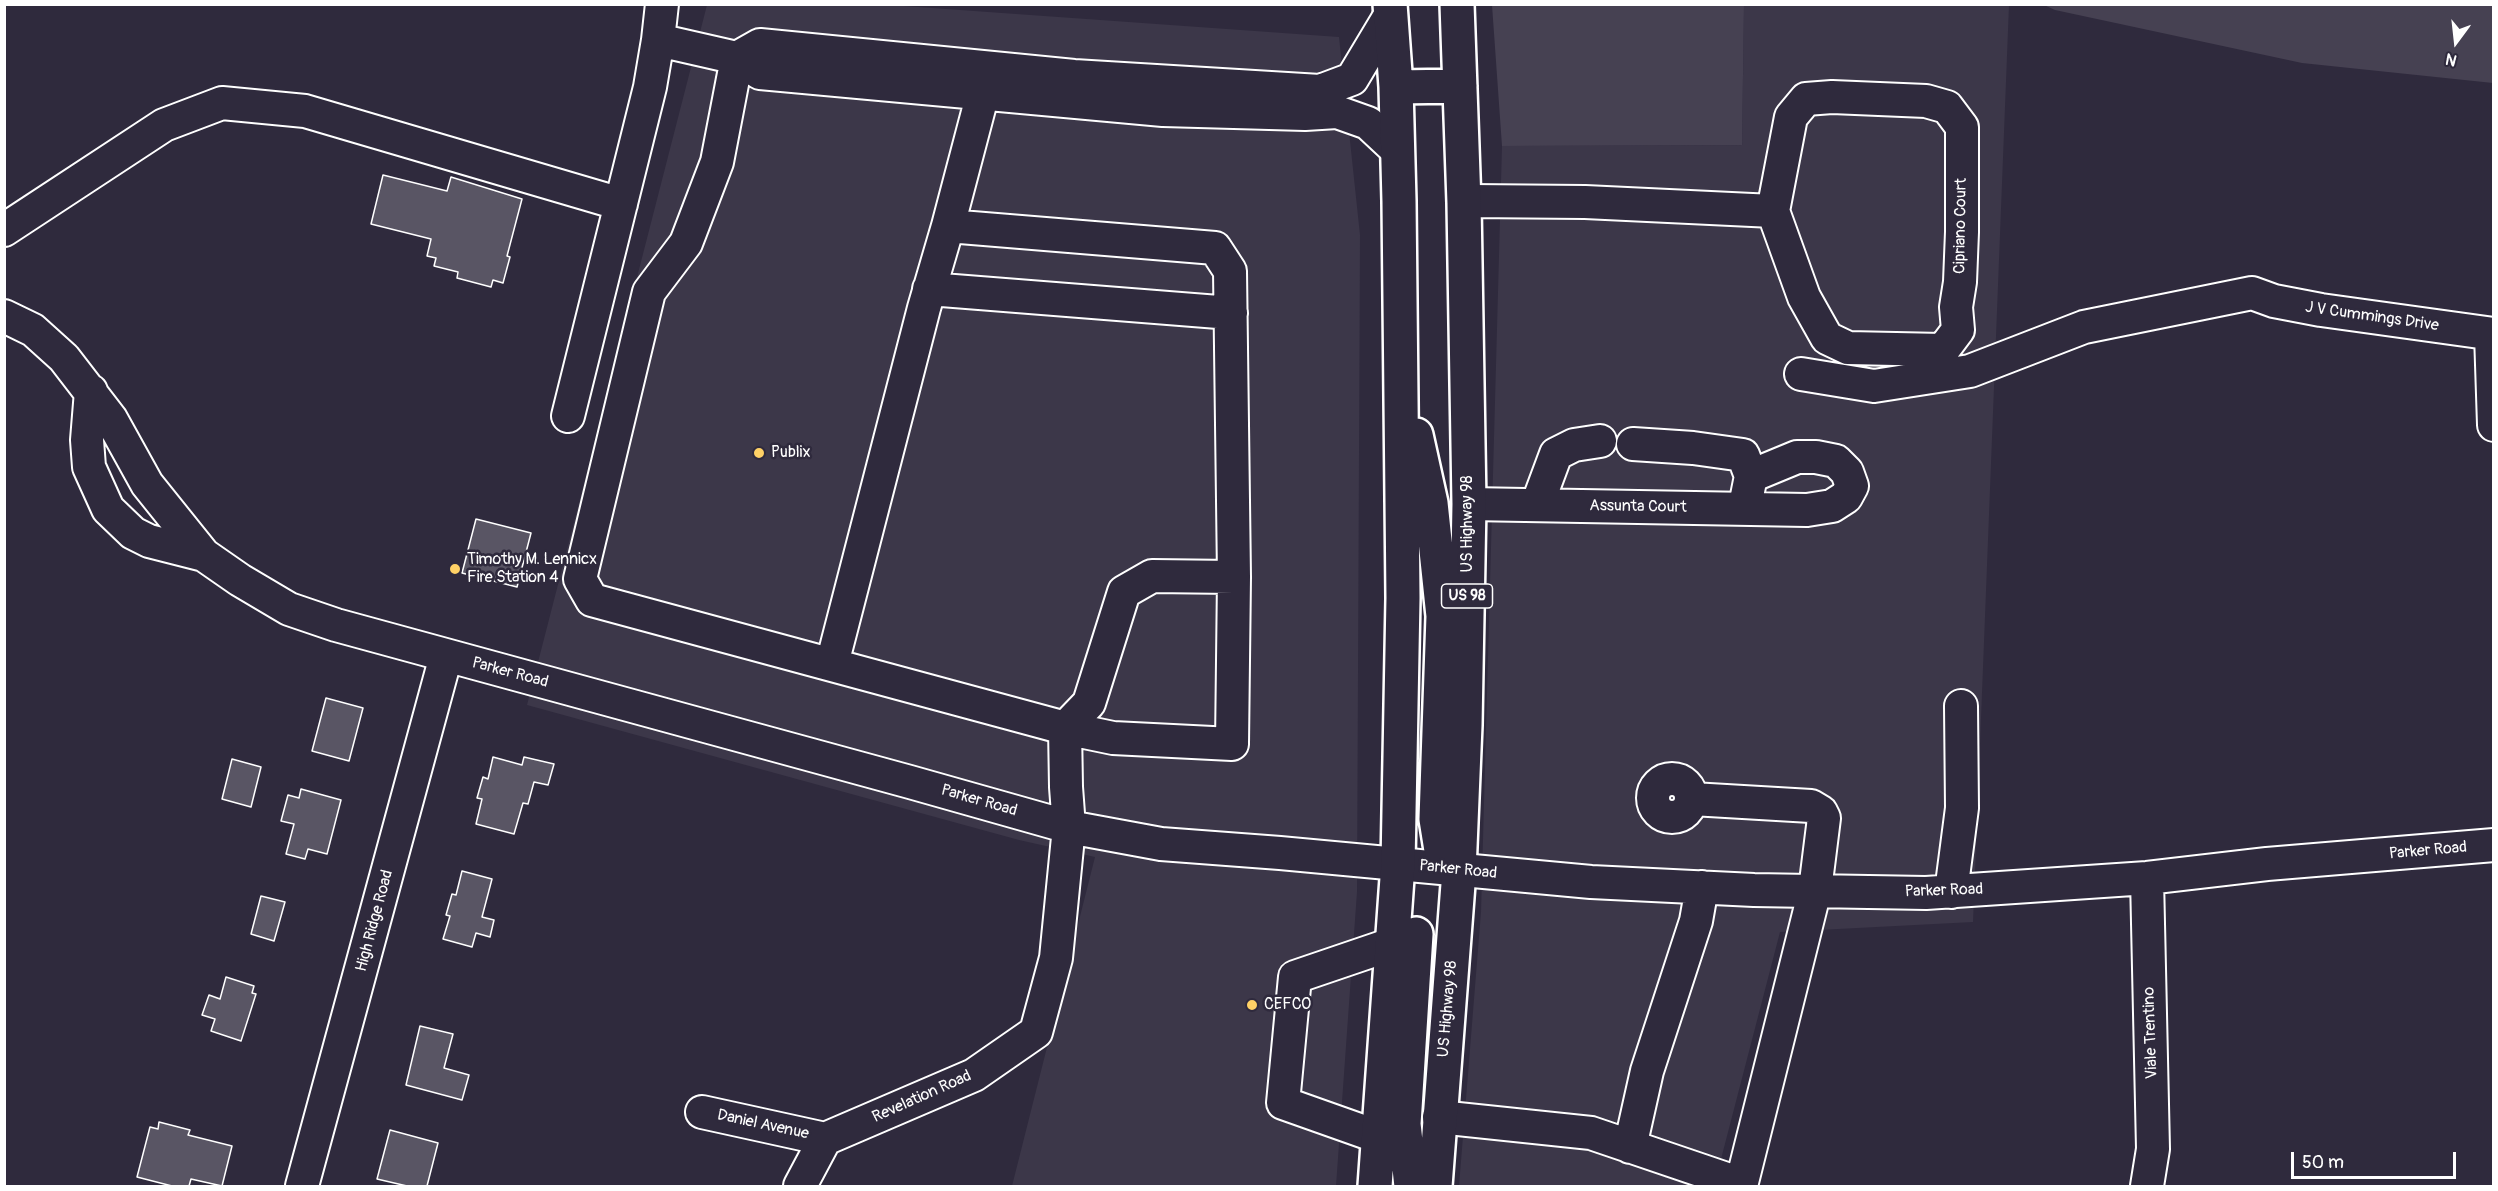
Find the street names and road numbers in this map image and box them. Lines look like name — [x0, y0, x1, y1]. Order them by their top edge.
street label: Cipriano Court — [1951, 178, 1971, 274]
street label: J V Cummings Drive — [2304, 298, 2440, 336]
street label: US Highway 98 — [1458, 476, 1478, 572]
street label: Assunta Court — [1589, 497, 1687, 517]
road number: US 98 — [1442, 584, 1492, 608]
street label: Parker Road — [470, 654, 550, 692]
street label: Parker Road — [939, 781, 1019, 821]
street label: Parker Road — [2388, 838, 2468, 864]
street label: Parker Road — [1418, 856, 1498, 884]
street label: High Ridge Road — [352, 868, 398, 974]
street label: Parker Road — [1905, 880, 1983, 902]
street label: US Highway 98 — [1434, 960, 1462, 1058]
street label: Viale Trentino — [2140, 986, 2162, 1080]
street label: Revelation Road — [869, 1067, 975, 1127]
street label: Daniel Avenue — [715, 1106, 811, 1144]

